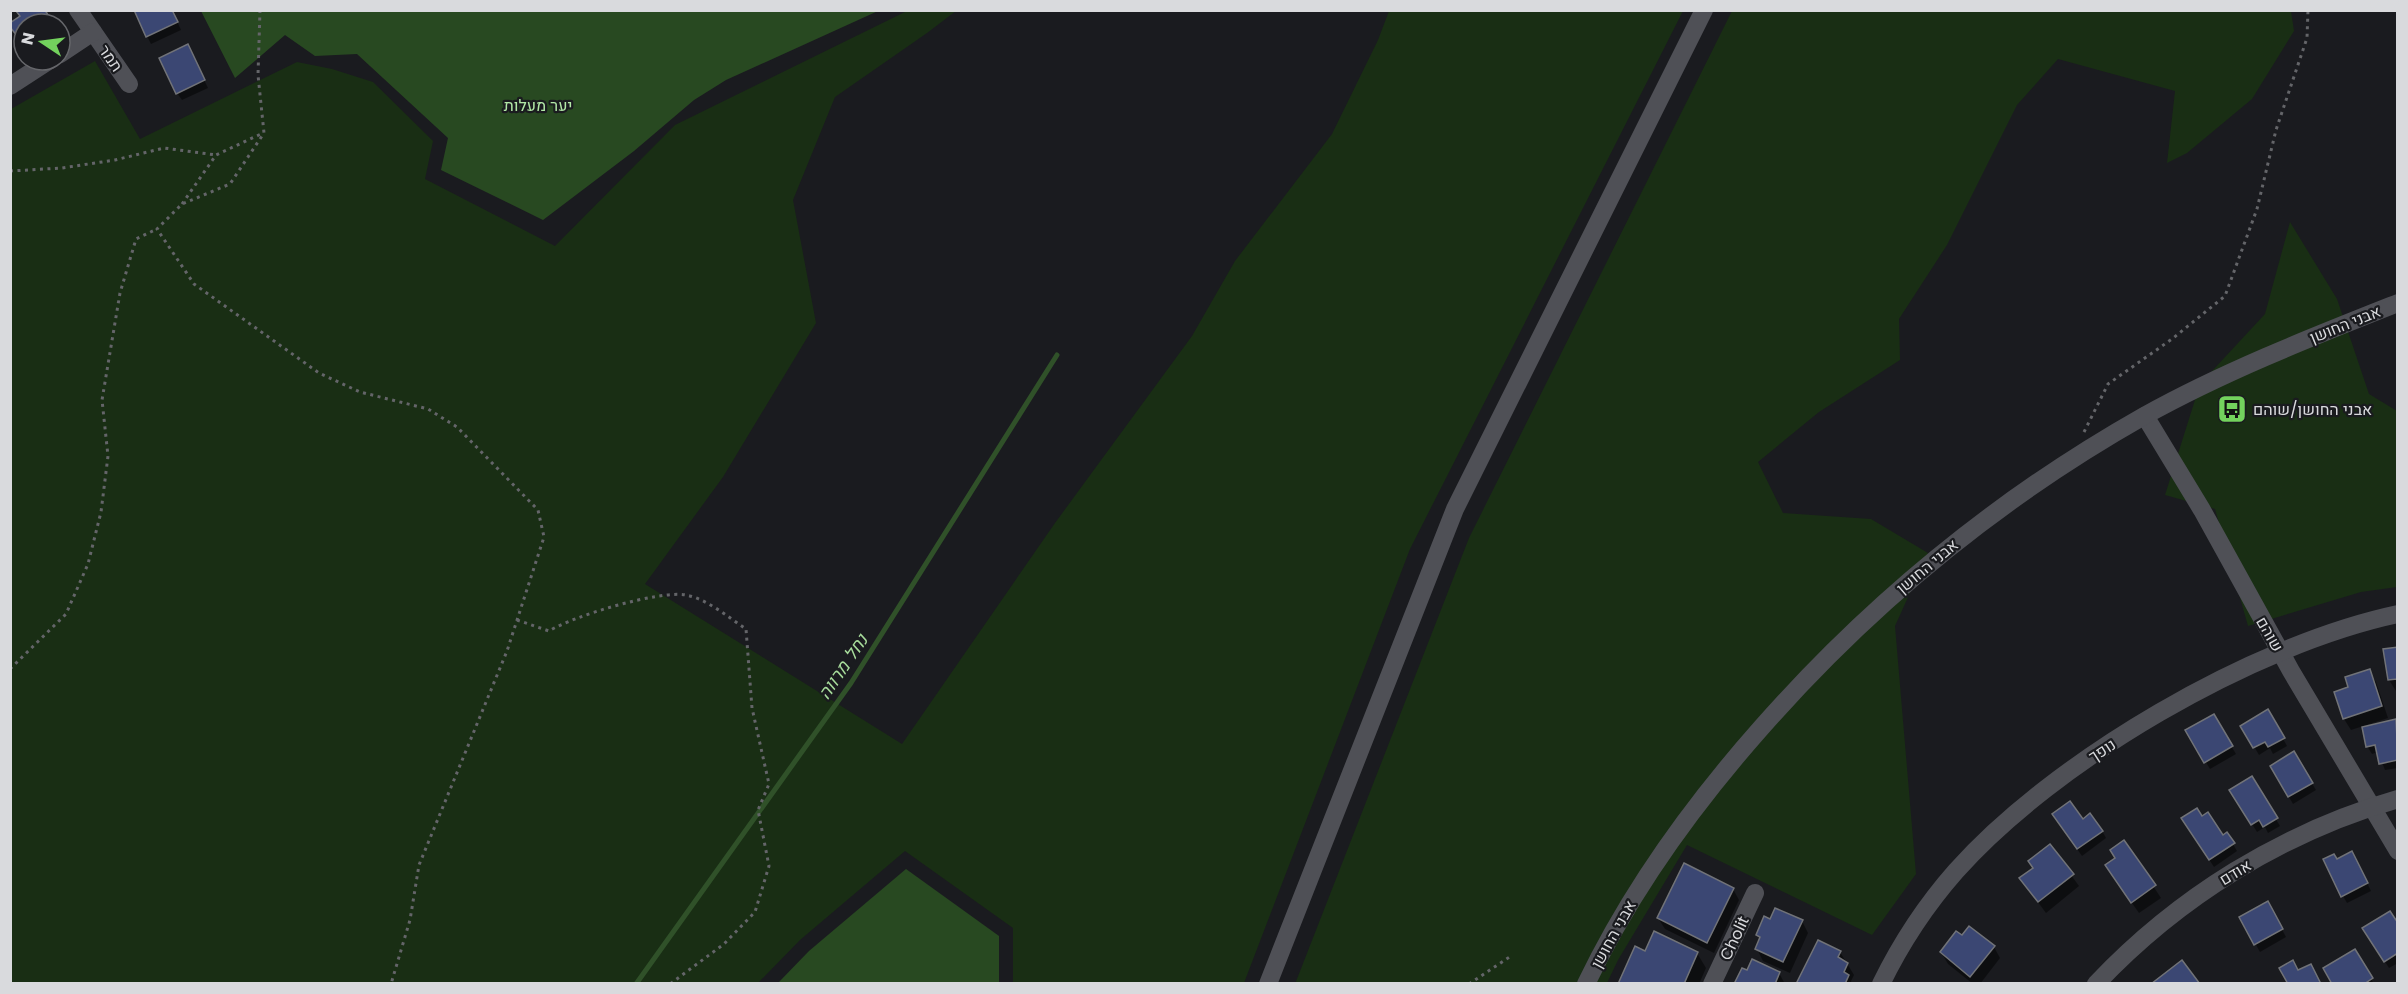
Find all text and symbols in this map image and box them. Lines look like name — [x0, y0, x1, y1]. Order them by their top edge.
north arrow — [12, 12, 72, 72]
text: N — [15, 30, 40, 47]
street label: תמר — [93, 40, 128, 76]
park label: יער מעלות — [504, 94, 572, 117]
street label: אבני החושן — [2306, 300, 2384, 349]
bus stop icon: אבני החושן/שוהם — [2216, 393, 2248, 425]
place label: אבני החושן/שוהם — [2253, 398, 2372, 421]
street label: אבני החושן — [1891, 534, 1963, 599]
street label: שוהם — [2250, 612, 2289, 656]
water label: נחל מרווה — [812, 628, 874, 704]
street label: נופך — [2084, 733, 2120, 768]
street label: אודם — [2215, 854, 2256, 891]
street label: אבני החושן — [1585, 896, 1642, 972]
street label: Cholit — [1714, 912, 1755, 964]

